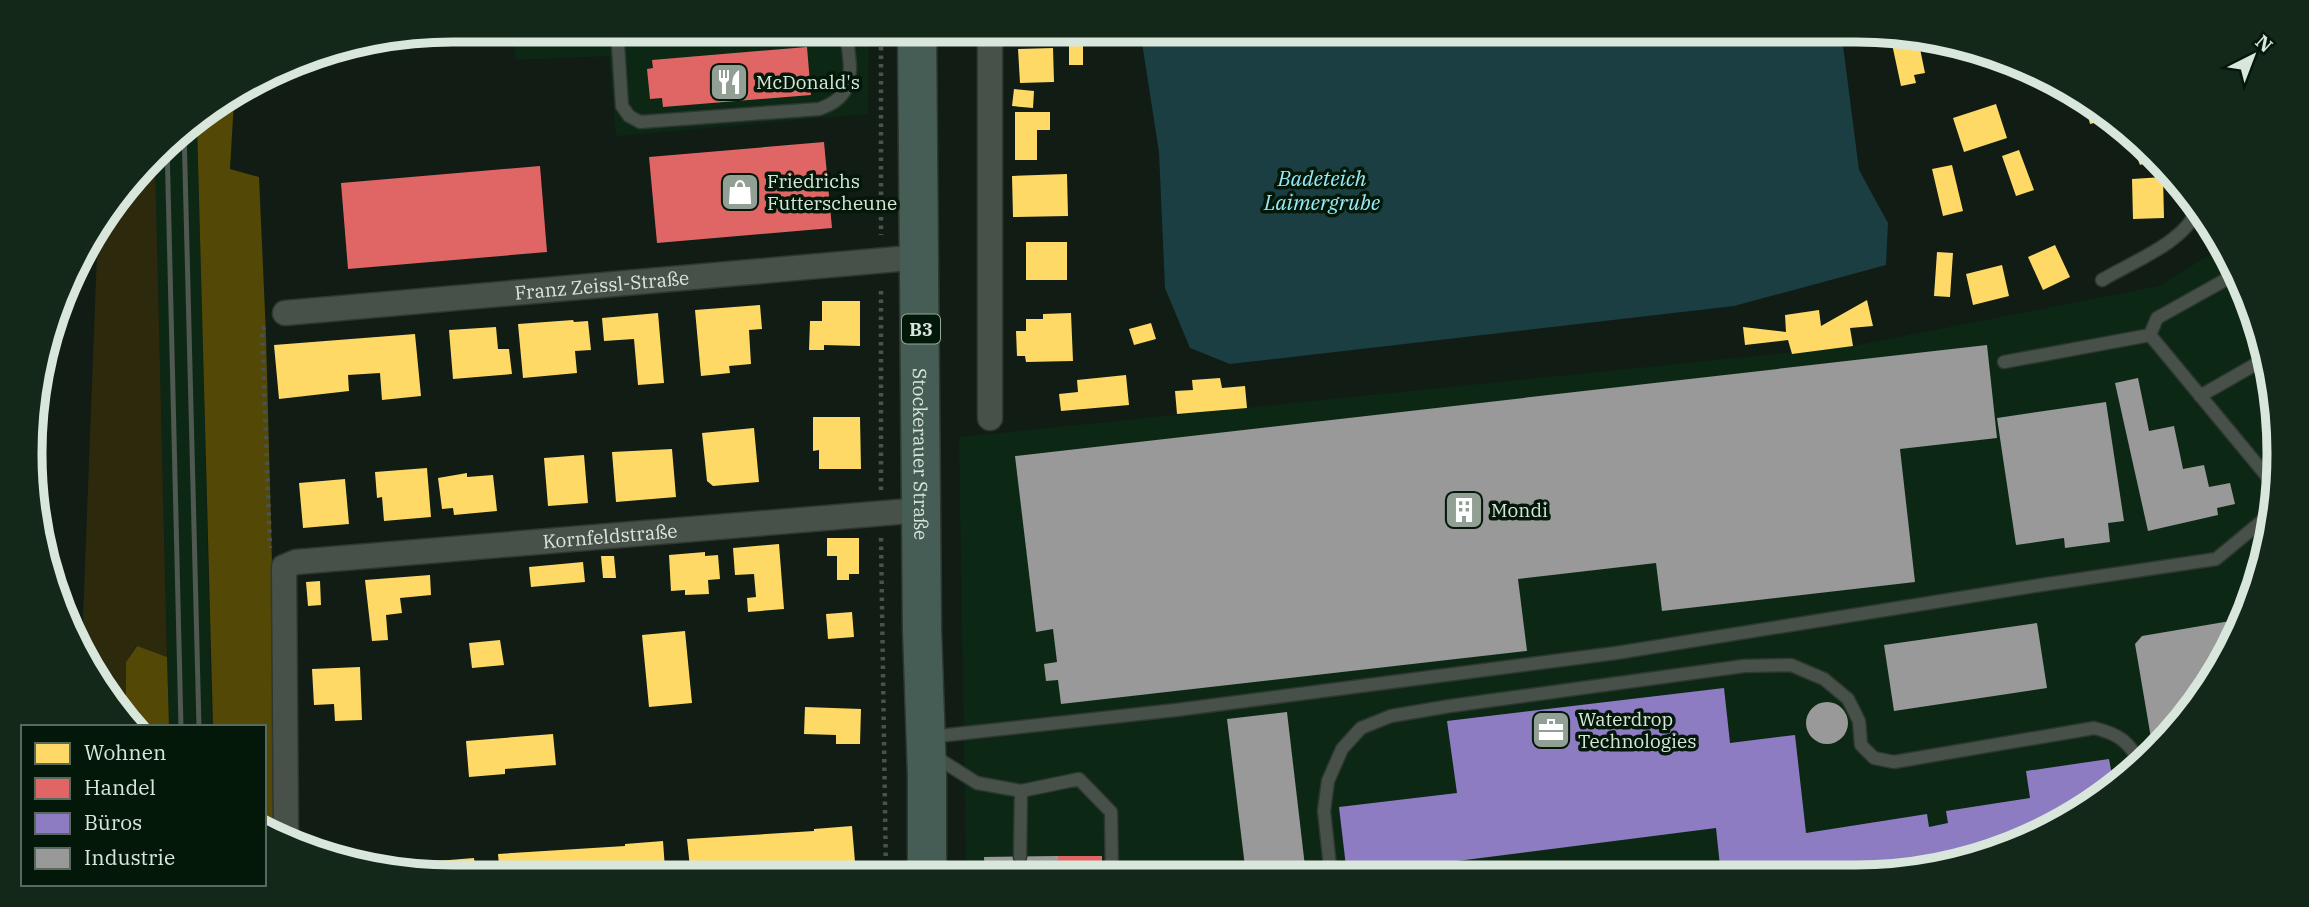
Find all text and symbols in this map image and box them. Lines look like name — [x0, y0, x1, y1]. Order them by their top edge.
north arrow — [2218, 21, 2288, 91]
text: N — [2251, 29, 2278, 57]
restaurant icon: McDonald's — [708, 61, 750, 103]
place label: McDonald's — [756, 70, 860, 94]
water label: Badeteich Laimergrube — [1263, 164, 1381, 216]
place label: Friedrichs Futterscheune — [767, 169, 897, 215]
shop icon: Friedrichs Futterscheune — [719, 171, 761, 213]
street label: Franz Zeissl-Straße — [514, 265, 690, 305]
road number: B3 — [902, 314, 940, 344]
street label: Stockerauer Straße — [908, 368, 933, 540]
building icon: Mondi — [1443, 489, 1485, 531]
place label: Mondi — [1491, 498, 1548, 522]
street label: Kornfeldstraße — [542, 518, 678, 553]
place label: Waterdrop Technologies — [1578, 707, 1696, 753]
office icon: Waterdrop Technologies — [1530, 709, 1572, 751]
legend — [21, 725, 266, 886]
text: Wohnen — [84, 738, 166, 766]
text: Handel — [84, 773, 156, 801]
text: Büros — [84, 808, 142, 836]
text: Industrie — [84, 843, 175, 871]

